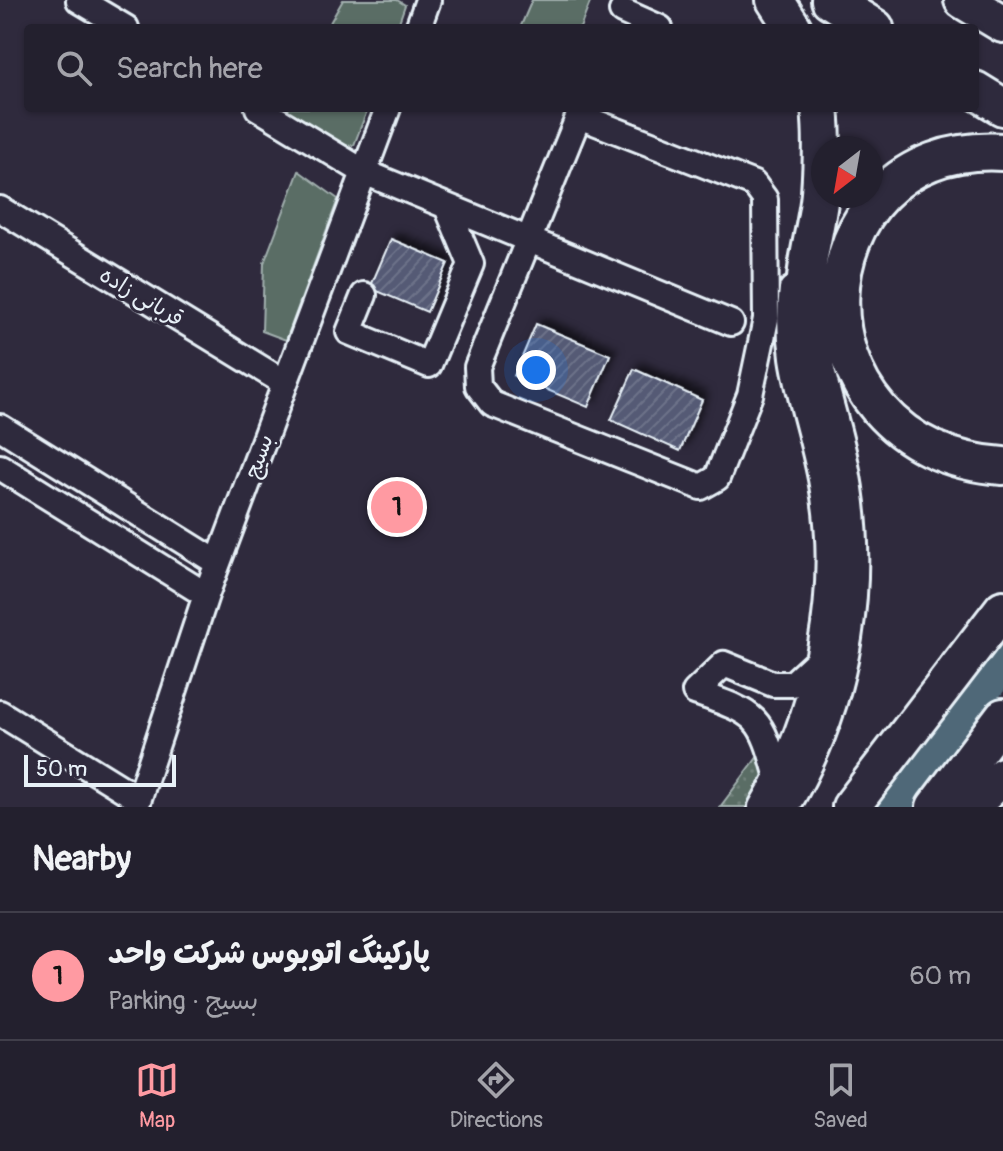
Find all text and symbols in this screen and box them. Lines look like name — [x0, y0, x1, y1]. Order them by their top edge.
search box — [24, 24, 979, 112]
icon: search — [52, 46, 96, 90]
text: Search here — [116, 50, 263, 87]
north arrow — [811, 136, 883, 208]
street label: قربانی زاده — [94, 261, 189, 333]
your location — [516, 350, 556, 390]
street label: بسیج — [238, 431, 281, 483]
pin: 1 — [371, 477, 423, 537]
scale bar — [24, 751, 176, 787]
text: 50 m — [36, 755, 87, 783]
text: Nearby — [32, 838, 131, 881]
text: پارکینگ اتوبوس شرکت واحد — [108, 935, 430, 972]
text: 1 — [53, 960, 63, 992]
text: 60 m — [909, 960, 971, 992]
text: Parking · بسیج — [108, 985, 258, 1017]
tab: Map — [135, 1058, 179, 1134]
tab: Directions — [450, 1058, 543, 1134]
tab: Saved — [813, 1058, 868, 1134]

